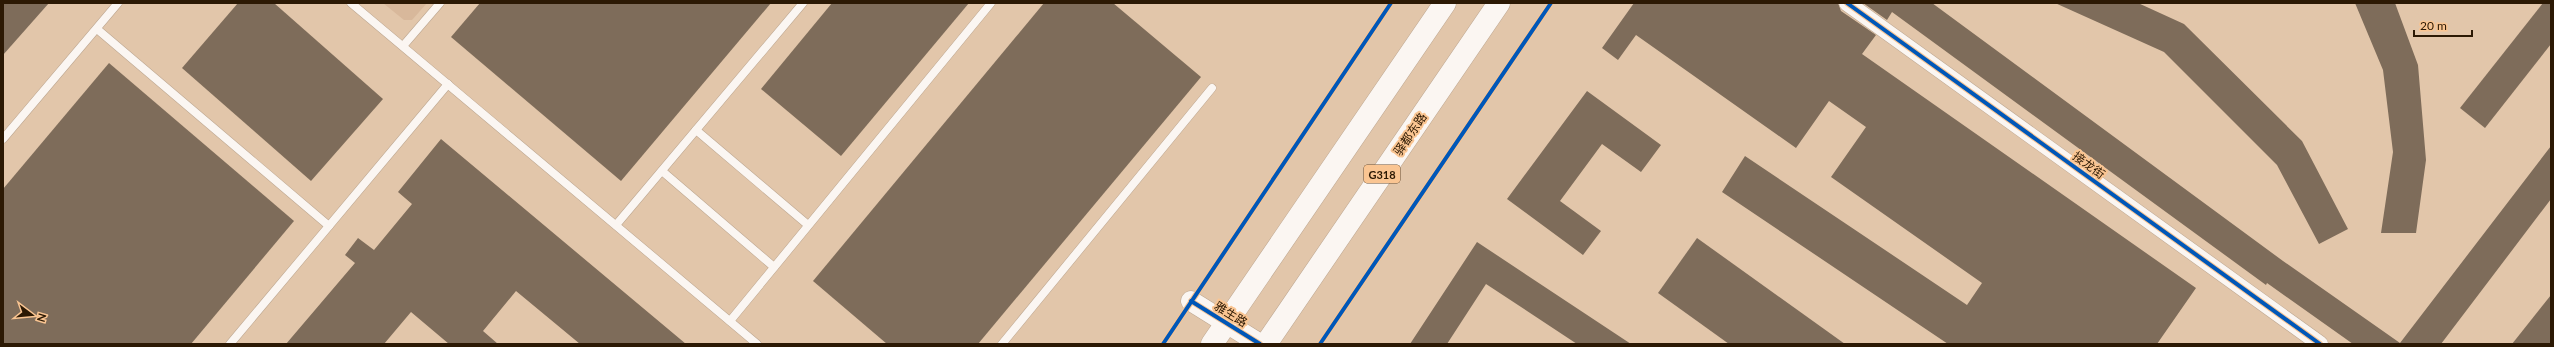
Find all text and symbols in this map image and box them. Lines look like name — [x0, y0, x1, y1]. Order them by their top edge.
scale bar — [2414, 12, 2472, 38]
text: 20 m — [2420, 18, 2447, 33]
street label: 驿都东路 — [1390, 110, 1430, 158]
street label: 接龙街 — [2070, 148, 2108, 182]
road number: G318 — [1364, 165, 1400, 183]
north arrow — [12, 295, 52, 335]
street label: 雅生路 — [1212, 298, 1250, 330]
text: N — [35, 312, 50, 324]

